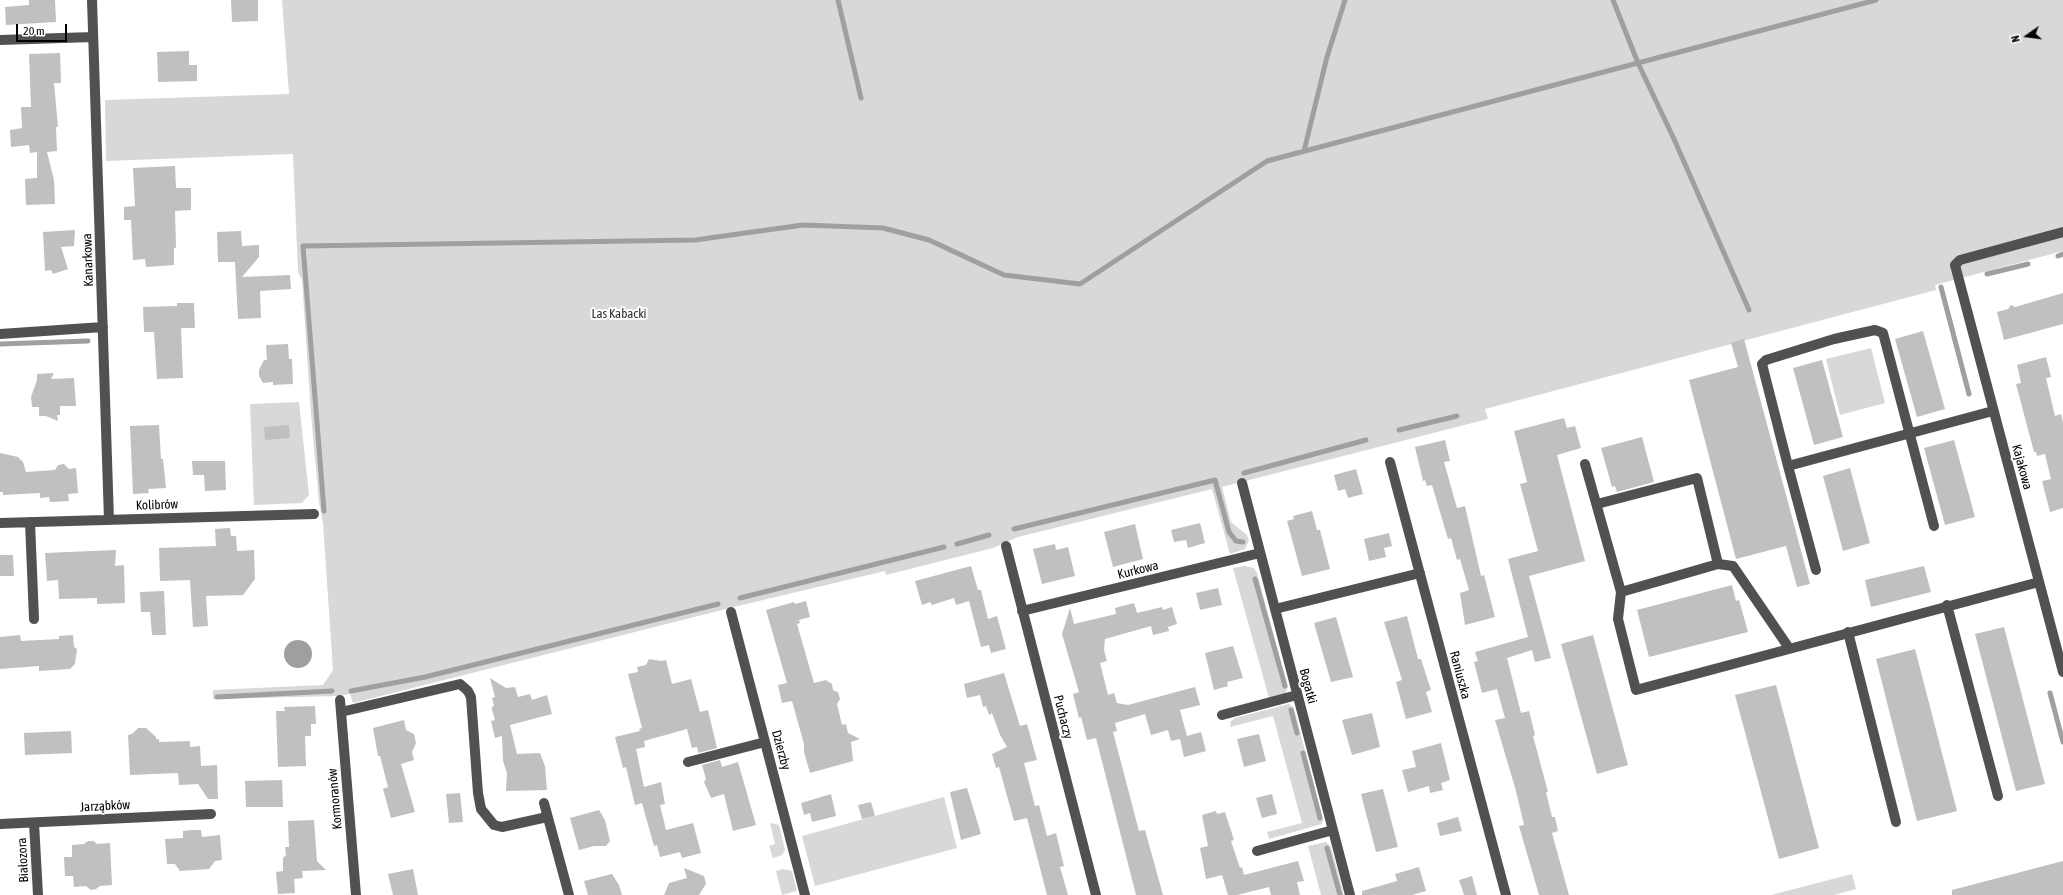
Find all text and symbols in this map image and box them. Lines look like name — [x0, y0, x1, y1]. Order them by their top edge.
scale bar — [18, 16, 69, 42]
north arrow — [2007, 16, 2047, 56]
text: 20 m — [23, 24, 45, 38]
text: N — [2009, 34, 2022, 44]
street label: Kanarkowa — [79, 233, 97, 287]
park label: Las Kabacki — [592, 306, 646, 322]
street label: Kajakowa — [2008, 443, 2036, 491]
street label: Kolibrów — [136, 496, 178, 514]
street label: Kurkowa — [1116, 557, 1160, 583]
street label: Raniuszka — [1446, 649, 1474, 701]
street label: Bogatki — [1296, 667, 1320, 705]
street label: Puchaczy — [1050, 693, 1076, 741]
street label: Dzierzby — [768, 728, 794, 772]
street label: Kormoranów — [325, 768, 345, 830]
street label: Jarząbków — [80, 797, 130, 815]
street label: Białozora — [14, 837, 32, 883]

